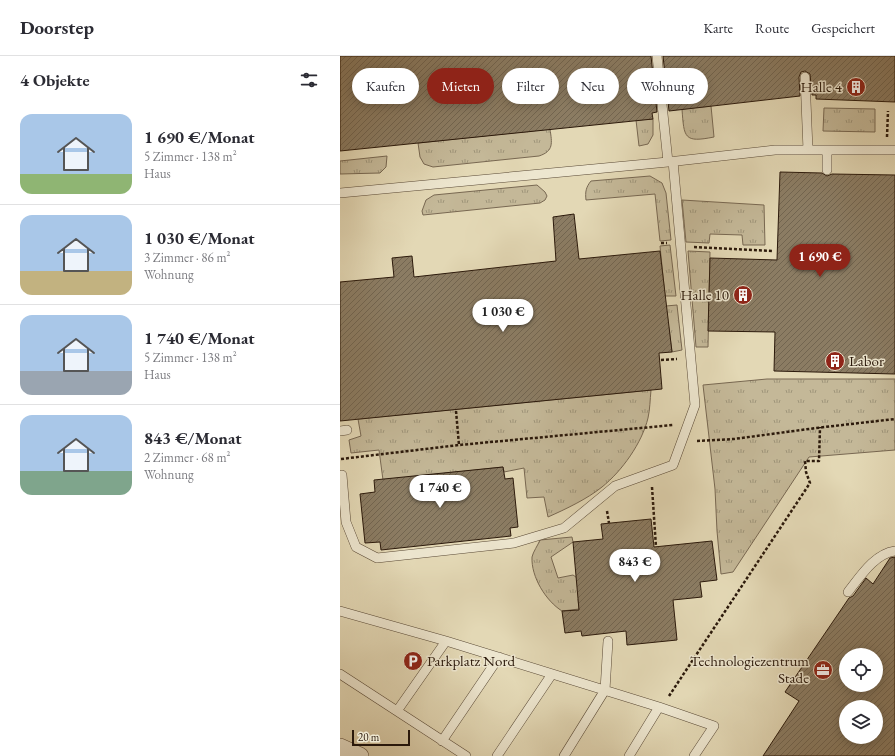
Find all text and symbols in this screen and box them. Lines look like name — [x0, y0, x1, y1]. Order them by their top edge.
text: Doorstep — [20, 15, 94, 40]
text: Karte — [703, 19, 733, 37]
text: Route — [755, 19, 789, 37]
text: Gespeichert — [811, 19, 875, 37]
chip: Kaufen — [352, 68, 419, 104]
chip: Mieten — [427, 68, 494, 104]
chip: Filter — [502, 68, 559, 104]
chip: Neu — [567, 68, 619, 104]
chip: Wohnung — [627, 68, 708, 104]
text: 4 Objekte — [20, 69, 90, 91]
icon: filters — [298, 69, 320, 91]
building icon: Halle 4 — [845, 76, 867, 98]
place label: Halle 4 — [801, 77, 843, 96]
text: 1 690 €/Monat — [144, 126, 255, 148]
icon: home — [52, 130, 100, 178]
text: 5 Zimmer · 138 m² — [144, 148, 237, 165]
text: Haus — [144, 165, 171, 182]
text: 1 030 €/Monat — [144, 227, 255, 249]
icon: home — [52, 231, 100, 279]
pin: 1 690 € — [783, 244, 857, 278]
text: 1 690 € — [798, 248, 842, 265]
text: 3 Zimmer · 86 m² — [144, 249, 230, 266]
text: Wohnung — [144, 266, 194, 283]
building icon: Halle 10 — [732, 284, 754, 306]
place label: Halle 10 — [680, 285, 729, 304]
pin: 1 030 € — [466, 299, 540, 333]
text: 1 030 € — [481, 303, 525, 320]
text: 1 740 €/Monat — [144, 327, 255, 349]
icon: home — [52, 331, 100, 379]
text: 5 Zimmer · 138 m² — [144, 349, 237, 366]
building icon: Labor — [824, 350, 846, 372]
place label: Labor — [849, 351, 884, 370]
text: Haus — [144, 366, 171, 383]
text: 843 €/Monat — [144, 427, 242, 449]
icon: home — [52, 431, 100, 479]
text: 2 Zimmer · 68 m² — [144, 449, 230, 466]
text: Wohnung — [144, 466, 194, 483]
pin: 1 740 € — [403, 475, 477, 509]
text: 1 740 € — [418, 479, 462, 496]
pin: 843 € — [607, 549, 663, 583]
text: 843 € — [618, 553, 652, 570]
map controls — [839, 648, 883, 744]
button: locate — [839, 648, 883, 692]
parking icon: Parkplatz Nord — [402, 650, 424, 672]
place label: Parkplatz Nord — [427, 651, 515, 670]
place label: Technologiezentrum Stade — [690, 651, 809, 687]
office icon: Technologiezentrum Stade — [812, 659, 834, 681]
button: layers — [839, 700, 883, 744]
scale bar — [352, 728, 410, 747]
text: 20 m — [358, 730, 379, 744]

